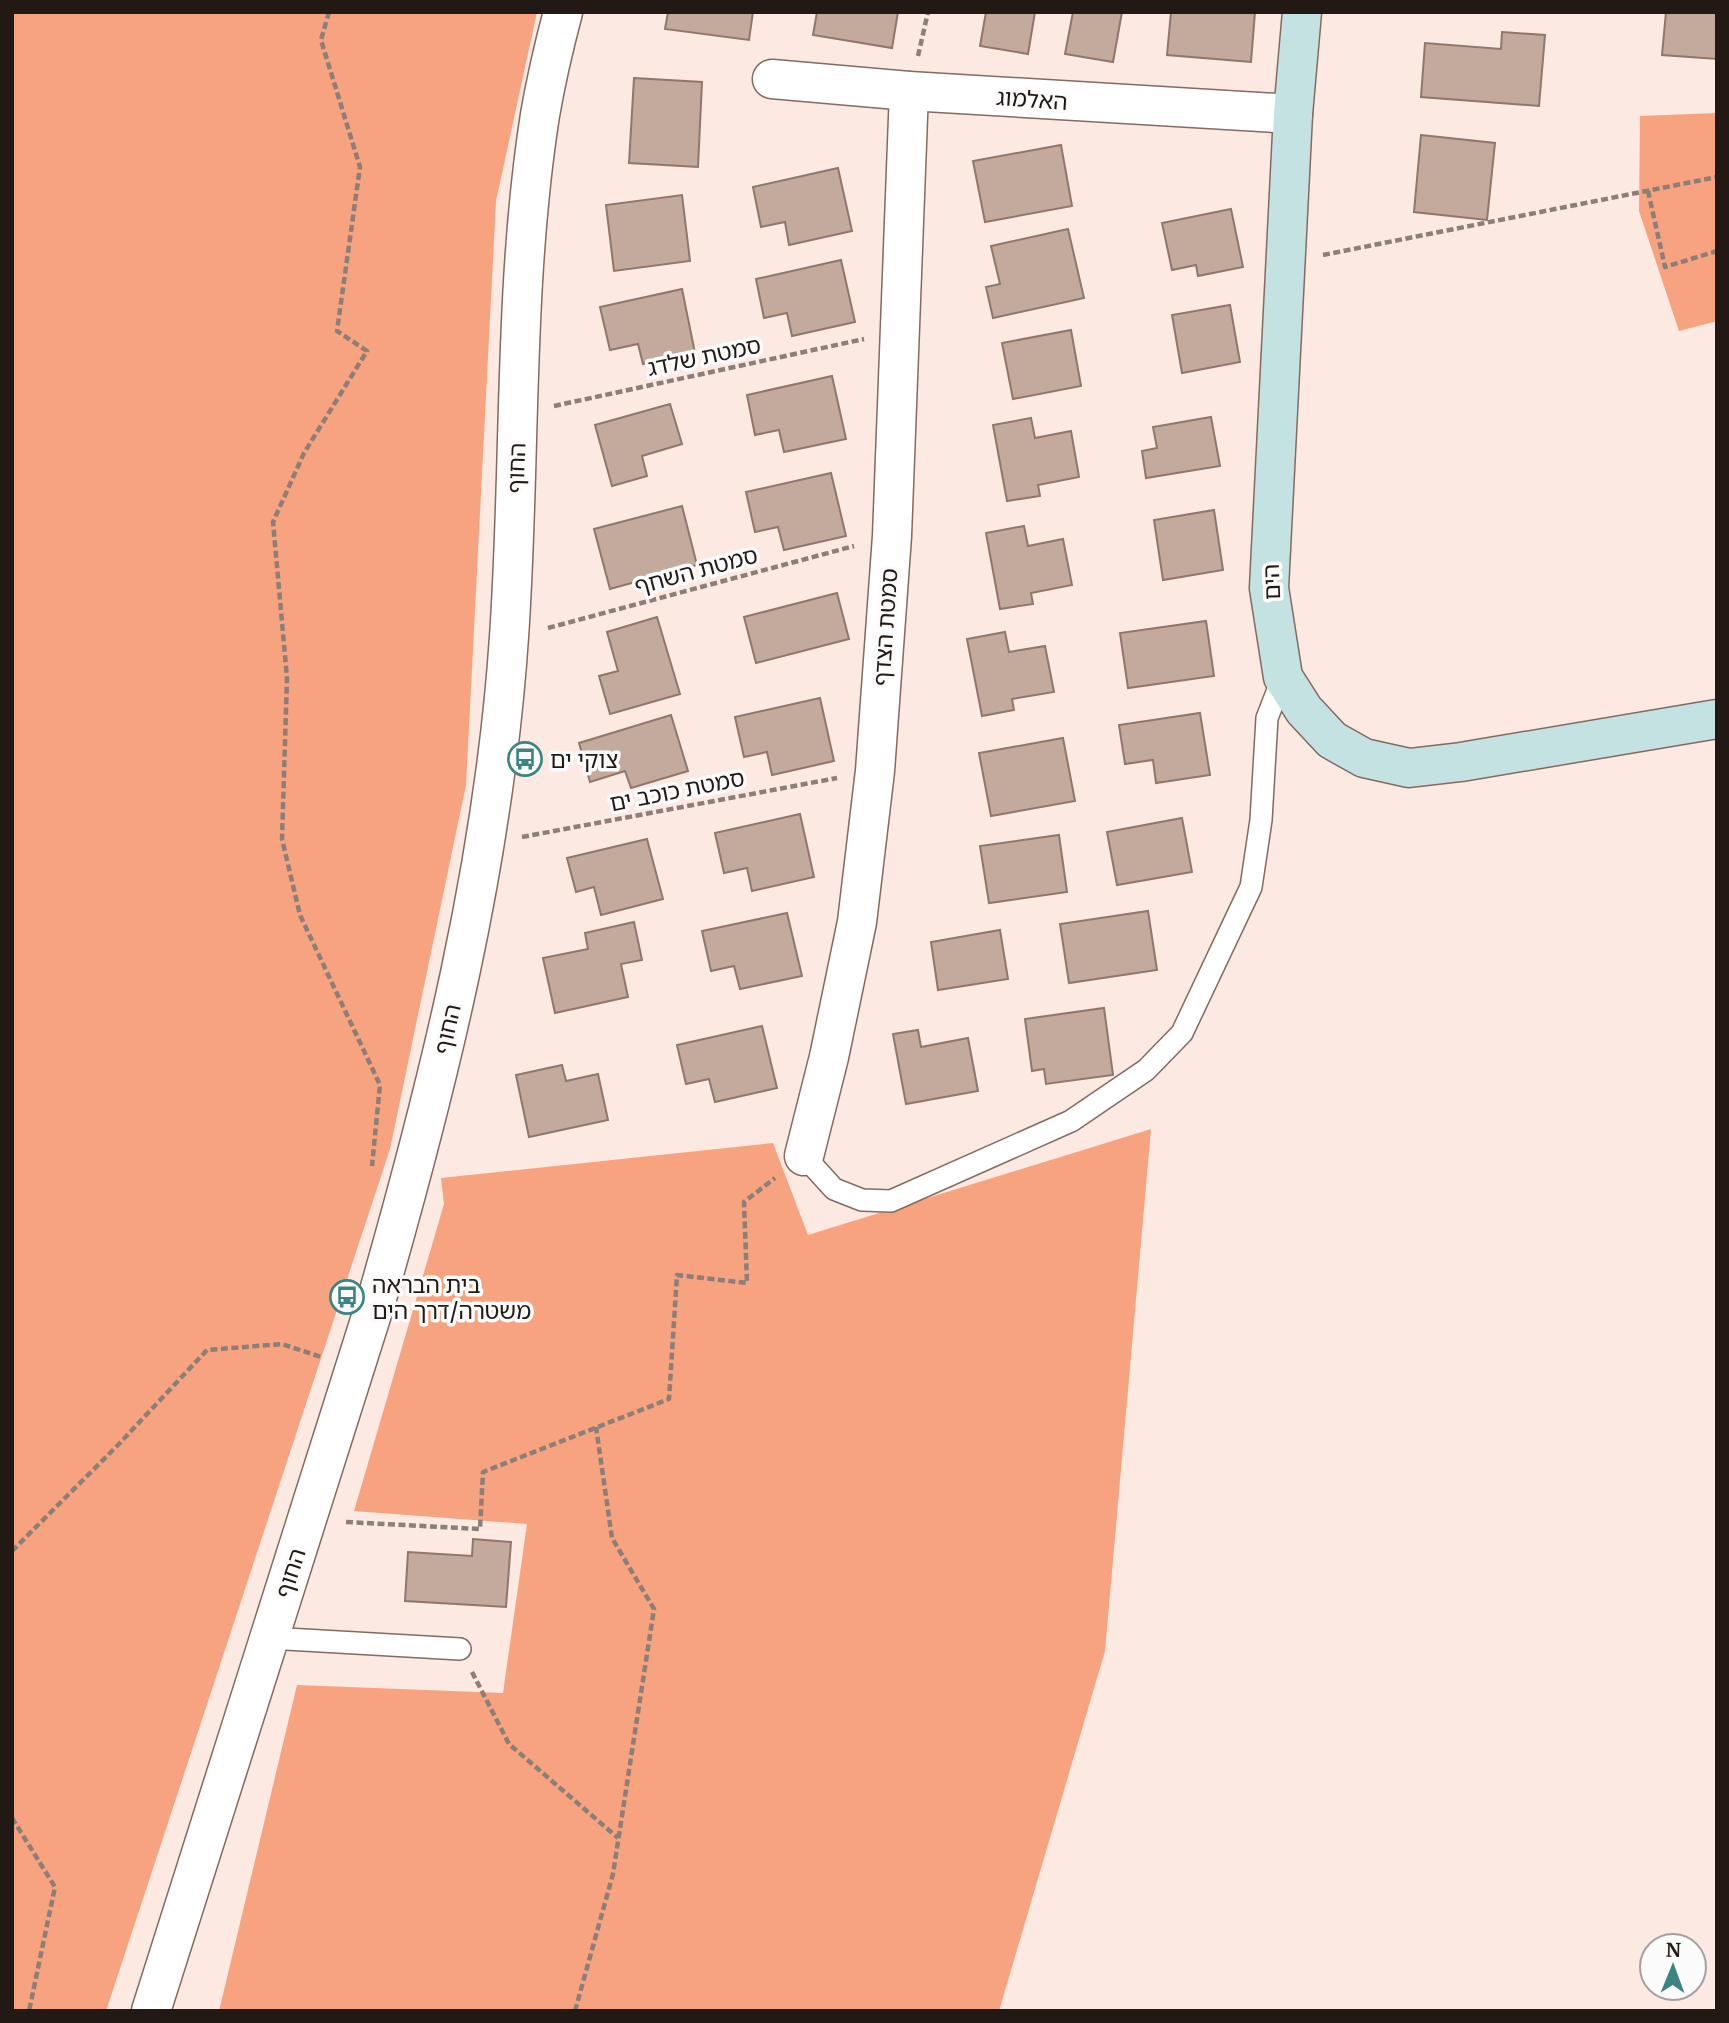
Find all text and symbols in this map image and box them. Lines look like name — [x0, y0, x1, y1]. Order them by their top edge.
street label: האלמוג — [995, 82, 1069, 116]
street label: סמטת שלדג — [644, 330, 764, 382]
street label: החוף — [501, 442, 531, 494]
street label: סמטת השחף — [631, 540, 761, 600]
street label: הים — [1256, 563, 1286, 601]
street label: סמטת הצדף — [866, 567, 904, 687]
bus stop icon: צוקי ים — [506, 740, 544, 778]
place label: צוקי ים — [550, 745, 618, 774]
street label: סמטת כוכב ים — [607, 763, 747, 817]
street label: החוף — [427, 1001, 467, 1057]
place label: בית הבראה משטרה/דרך הים — [372, 1270, 531, 1325]
bus stop icon: בית הבראה משטרה/דרך הים — [328, 1278, 366, 1316]
street label: החוף — [268, 1544, 312, 1602]
north arrow — [1638, 1932, 1708, 2002]
text: N — [1666, 1938, 1681, 1962]

